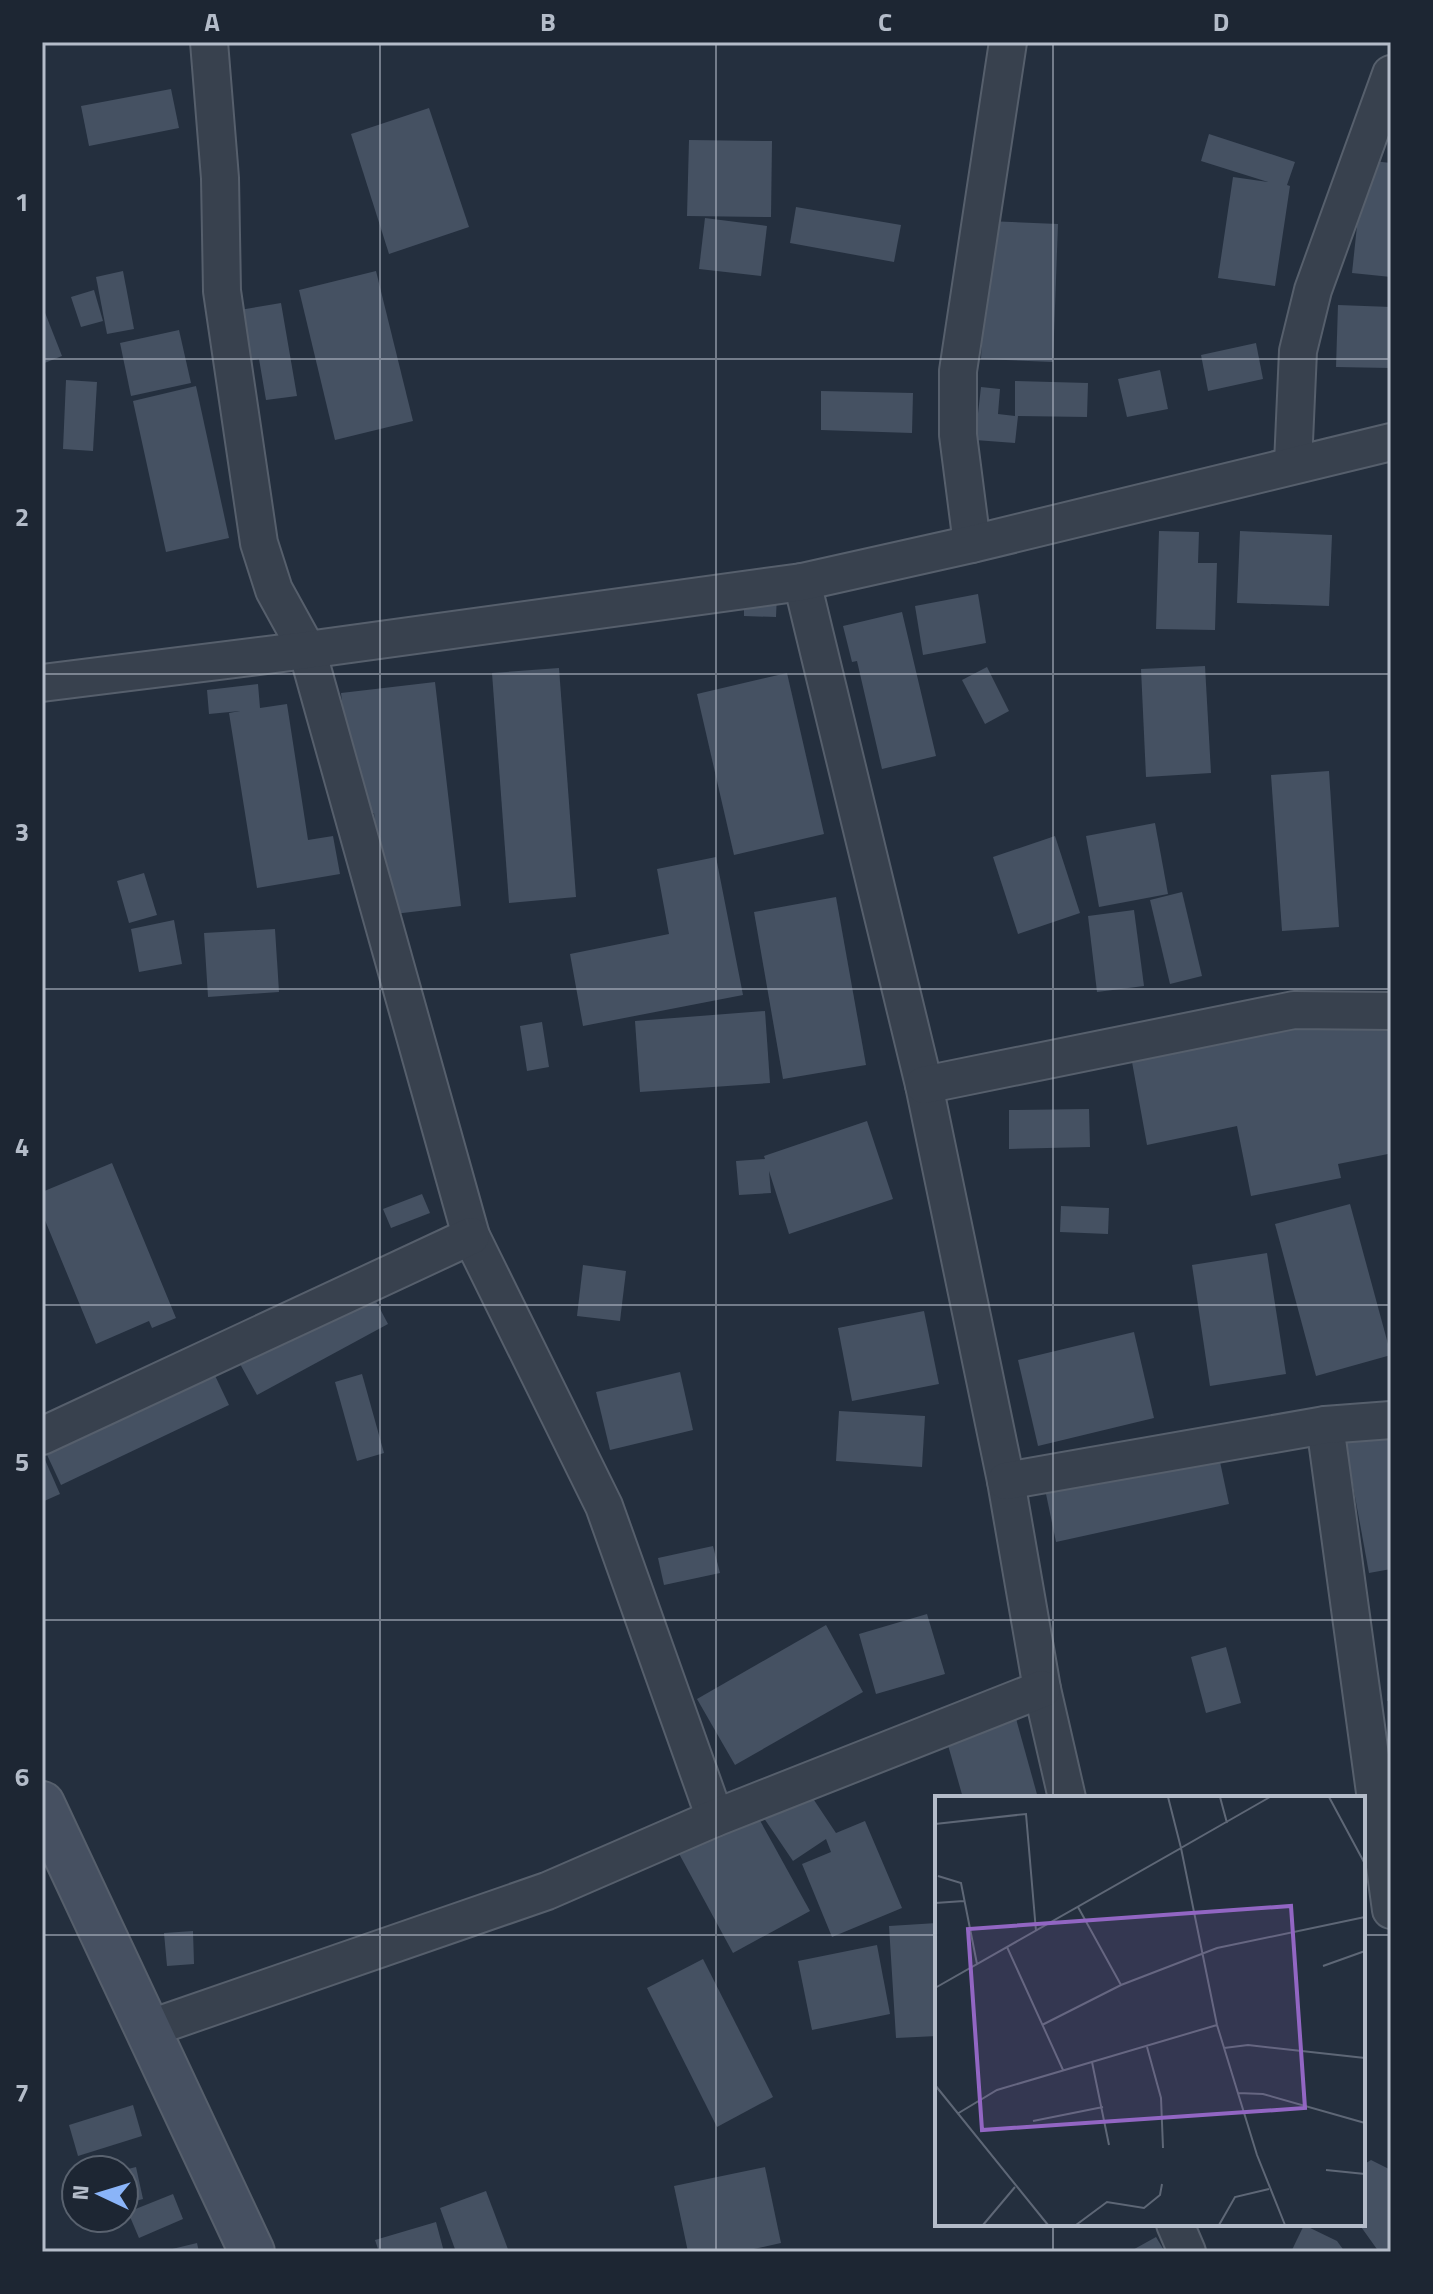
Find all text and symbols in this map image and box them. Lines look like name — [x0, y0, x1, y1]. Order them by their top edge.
text: A — [204, 2, 220, 41]
text: B — [540, 2, 556, 41]
text: C — [878, 2, 892, 41]
text: D — [1213, 2, 1229, 41]
text: 1 — [15, 182, 29, 221]
text: 2 — [15, 497, 29, 536]
text: 3 — [15, 812, 29, 851]
text: 4 — [15, 1127, 29, 1166]
text: 5 — [15, 1442, 29, 1481]
text: 6 — [15, 1757, 29, 1796]
inset map — [935, 1796, 1365, 2226]
text: 7 — [15, 2073, 29, 2112]
north arrow — [60, 2154, 140, 2234]
text: N — [63, 2184, 98, 2201]

